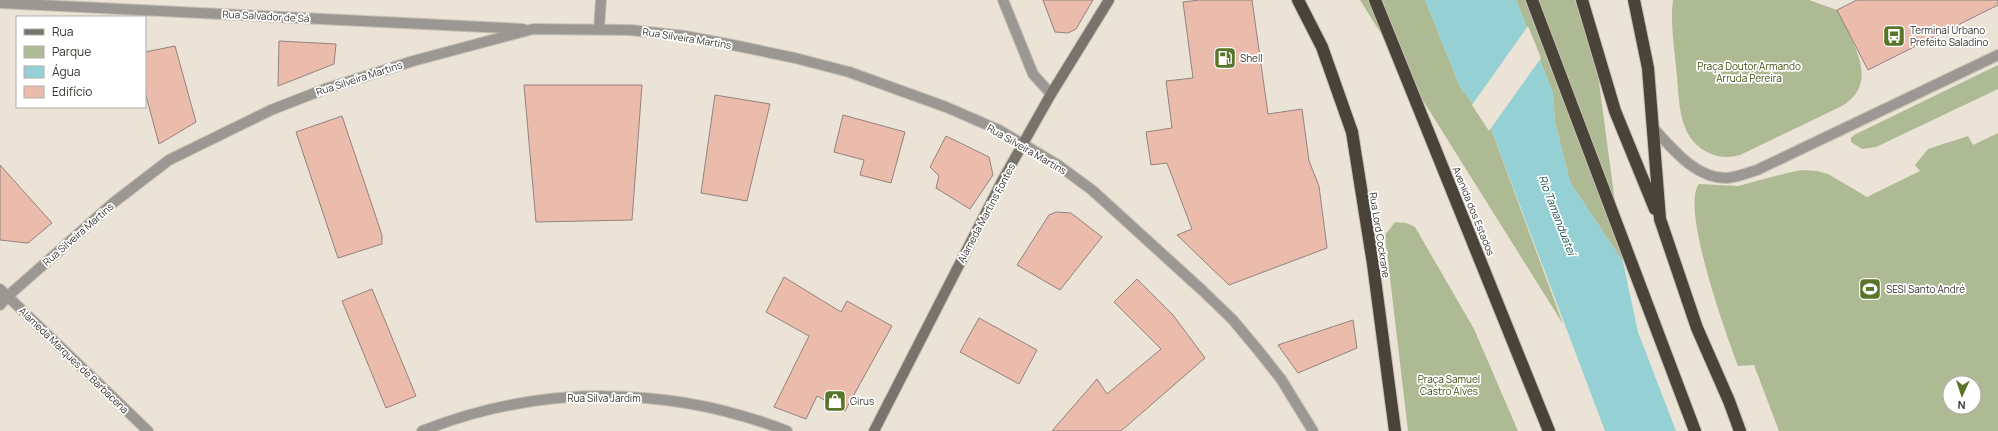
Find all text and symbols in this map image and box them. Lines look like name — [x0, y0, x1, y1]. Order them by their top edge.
street label: Rua Salvador de Sá — [222, 7, 310, 25]
legend — [16, 16, 146, 108]
text: Rua — [52, 23, 73, 40]
bus stop icon: Terminal Urbano Prefeito Saladino — [1881, 23, 1907, 49]
place label: Terminal Urbano Prefeito Saladino — [1910, 23, 1988, 49]
street label: Rua Silveira Martins — [642, 24, 732, 52]
text: Parque — [52, 43, 91, 60]
fuel station icon: Shell — [1212, 45, 1238, 71]
place label: Shell — [1240, 51, 1263, 65]
street label: Rua Silveira Martins — [314, 57, 404, 99]
park label: Praça Doutor Armando Arruda Pereira — [1697, 59, 1801, 85]
text: Água — [52, 63, 81, 80]
text: Edifício — [52, 83, 92, 100]
street label: Rua Silveira Martins — [985, 120, 1069, 178]
street label: Alameda Martins Fontes — [954, 161, 1018, 265]
street label: Avenida dos Estados — [1450, 164, 1498, 258]
water label: Rio Tamanduateí — [1535, 173, 1580, 259]
street label: Rua Lord Cockrane — [1366, 191, 1394, 279]
street label: Rua Silveira Martins — [40, 199, 116, 269]
sports icon: SESI Santo André — [1857, 276, 1883, 302]
place label: SESI Santo André — [1886, 282, 1965, 296]
street label: Alameda Marques de Barbacena — [16, 304, 132, 416]
park label: Praça Samuel Castro Alves — [1418, 372, 1480, 398]
north arrow — [1942, 375, 1982, 415]
shop icon: Girus — [822, 388, 848, 414]
street label: Rua Silva Jardim — [567, 391, 641, 405]
place label: Girus — [850, 394, 874, 408]
text: N — [1957, 398, 1966, 413]

